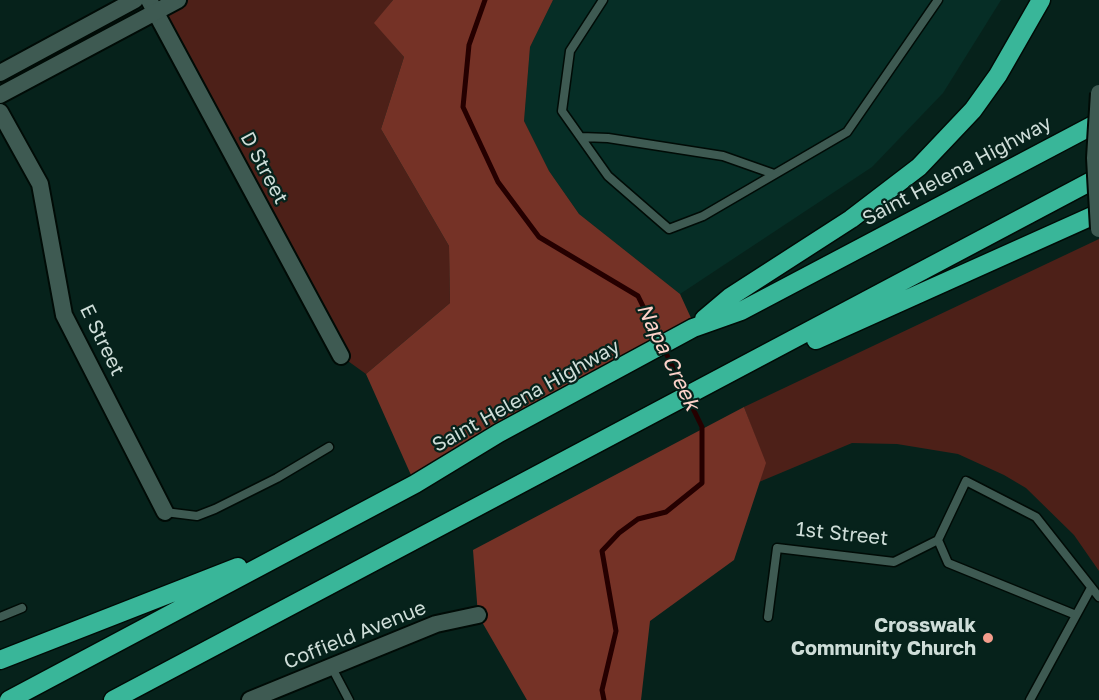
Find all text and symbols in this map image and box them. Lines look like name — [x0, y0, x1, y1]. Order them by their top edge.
street label: Saint Helena Highway — [858, 111, 1056, 231]
street label: D Street — [235, 128, 293, 208]
water label: Napa Creek — [631, 299, 705, 415]
street label: E Street — [74, 300, 130, 380]
street label: Saint Helena Highway — [428, 334, 624, 458]
street label: 1st Street — [795, 517, 889, 551]
street label: Coffield Avenue — [280, 596, 430, 674]
place label: Crosswalk Community Church — [791, 614, 976, 661]
marker: Crosswalk Community Church — [981, 631, 995, 645]

